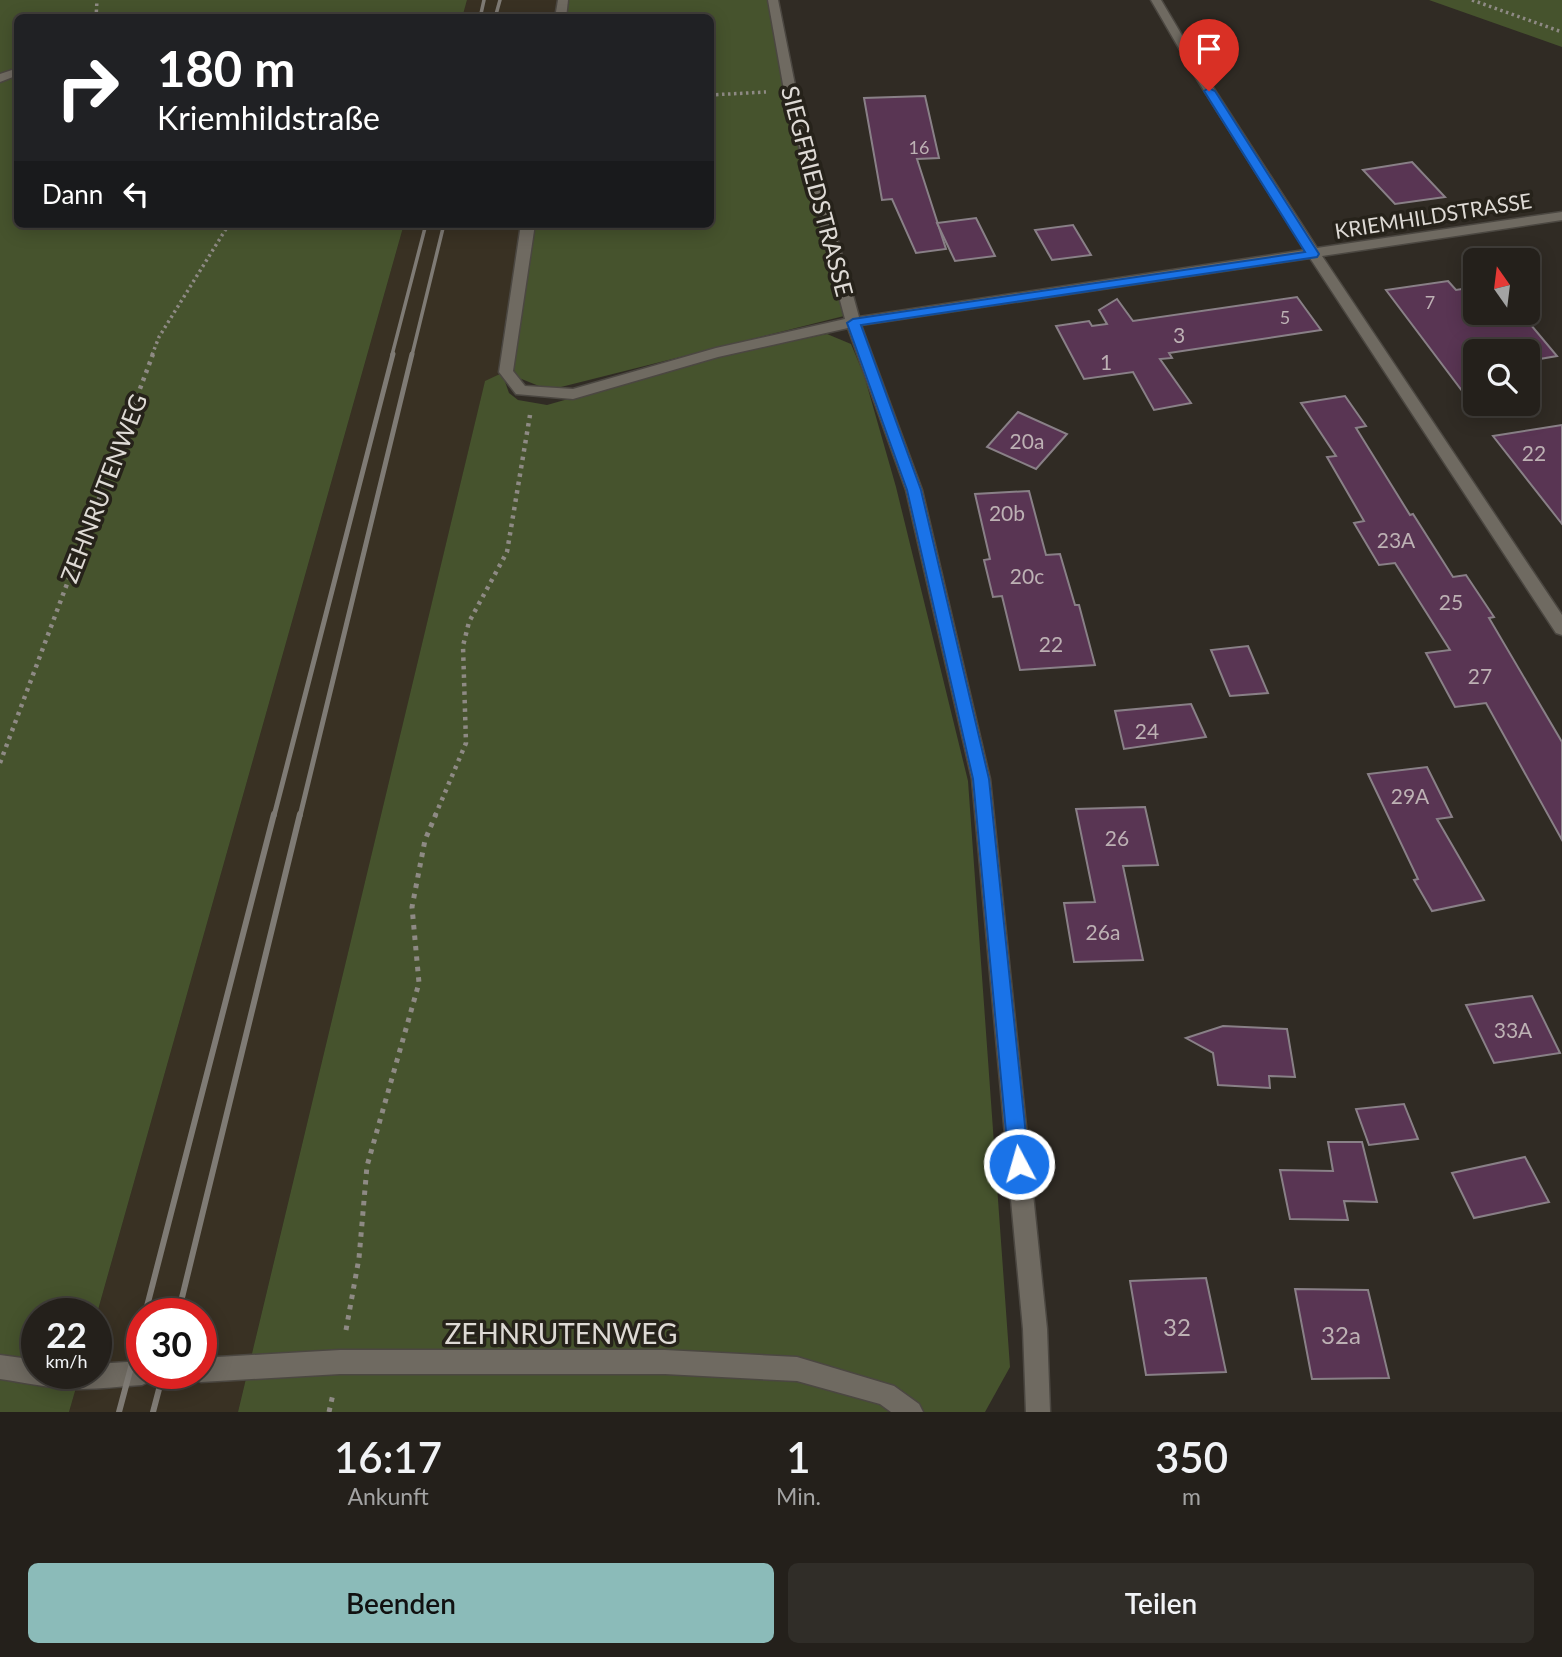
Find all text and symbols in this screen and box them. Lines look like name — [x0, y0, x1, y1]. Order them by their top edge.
pin — [1179, 19, 1239, 91]
icon: arrive — [1190, 30, 1228, 68]
text: 180 m — [157, 39, 295, 97]
icon: right — [42, 42, 133, 133]
street label: SIEGFRIEDSTRASSE — [776, 83, 860, 299]
text: Kriemhildstraße — [157, 98, 380, 137]
house number: 16 — [909, 136, 929, 158]
icon: left — [117, 175, 155, 213]
text: Dann — [42, 178, 103, 210]
street label: KRIEMHILDSTRASSE — [1333, 187, 1533, 243]
north arrow — [1463, 248, 1540, 326]
map controls — [1463, 248, 1540, 416]
house number: 7 — [1425, 291, 1435, 313]
house number: 5 — [1280, 306, 1290, 328]
house number: 3 — [1173, 322, 1185, 347]
button: search — [1463, 339, 1540, 416]
house number: 1 — [1100, 349, 1112, 374]
street label: ZEHNRUTENWEG — [54, 390, 152, 586]
house number: 20a — [1010, 428, 1044, 453]
house number: 22 — [1522, 440, 1546, 465]
house number: 20b — [989, 500, 1025, 525]
house number: 23A — [1377, 527, 1416, 552]
house number: 20c — [1010, 563, 1044, 588]
house number: 25 — [1439, 589, 1463, 614]
house number: 22 — [1039, 631, 1063, 656]
house number: 27 — [1468, 663, 1492, 688]
house number: 24 — [1135, 718, 1159, 743]
house number: 29A — [1391, 783, 1430, 808]
house number: 26 — [1105, 825, 1129, 850]
house number: 26a — [1086, 919, 1120, 944]
house number: 33A — [1494, 1017, 1533, 1042]
position arrow — [982, 1127, 1056, 1201]
speed limit sign: 30 — [126, 1298, 217, 1389]
house number: 32 — [1163, 1312, 1191, 1341]
text: 22 — [46, 1313, 87, 1355]
street label: ZEHNRUTENWEG — [444, 1316, 678, 1350]
house number: 32a — [1321, 1320, 1361, 1349]
text: km/h — [45, 1350, 88, 1372]
text: 16:17 — [334, 1432, 442, 1482]
text: 1 — [786, 1432, 811, 1482]
text: 350 — [1155, 1432, 1228, 1482]
text: Ankunft — [347, 1482, 429, 1510]
text: Min. — [776, 1482, 821, 1510]
text: m — [1182, 1482, 1201, 1510]
button: Beenden — [28, 1563, 774, 1643]
button: Teilen — [788, 1563, 1534, 1643]

